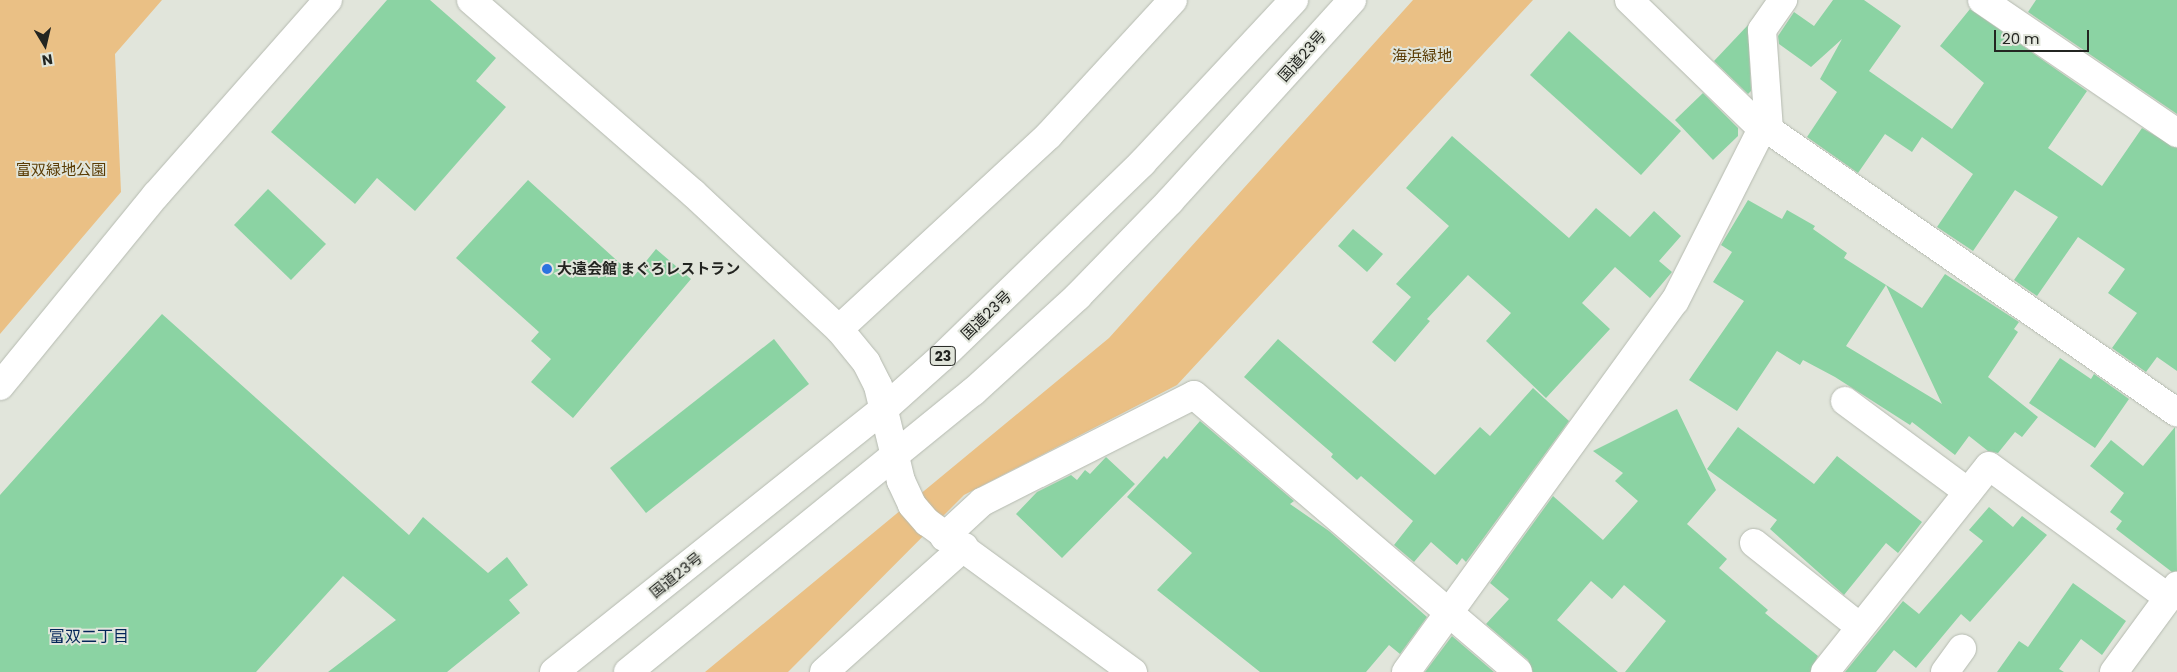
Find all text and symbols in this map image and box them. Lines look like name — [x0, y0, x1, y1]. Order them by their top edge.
north arrow — [20, 20, 70, 70]
scale bar — [1997, 20, 2092, 52]
street label: 国道23号 — [1274, 27, 1330, 85]
text: 20 m — [2002, 28, 2040, 49]
park label: 海浜緑地 — [1392, 47, 1452, 65]
text: N — [41, 49, 54, 71]
park label: 富双緑地公園 — [16, 161, 106, 179]
place label: 大遠会館 まぐろレストラン — [557, 260, 740, 278]
marker: 大遠会館 まぐろレストラン — [541, 263, 553, 275]
street label: 国道23号 — [957, 287, 1015, 343]
road number: 23 — [929, 344, 957, 368]
street label: 国道23号 — [646, 548, 706, 602]
district label: 富双二丁目 — [49, 627, 129, 647]

